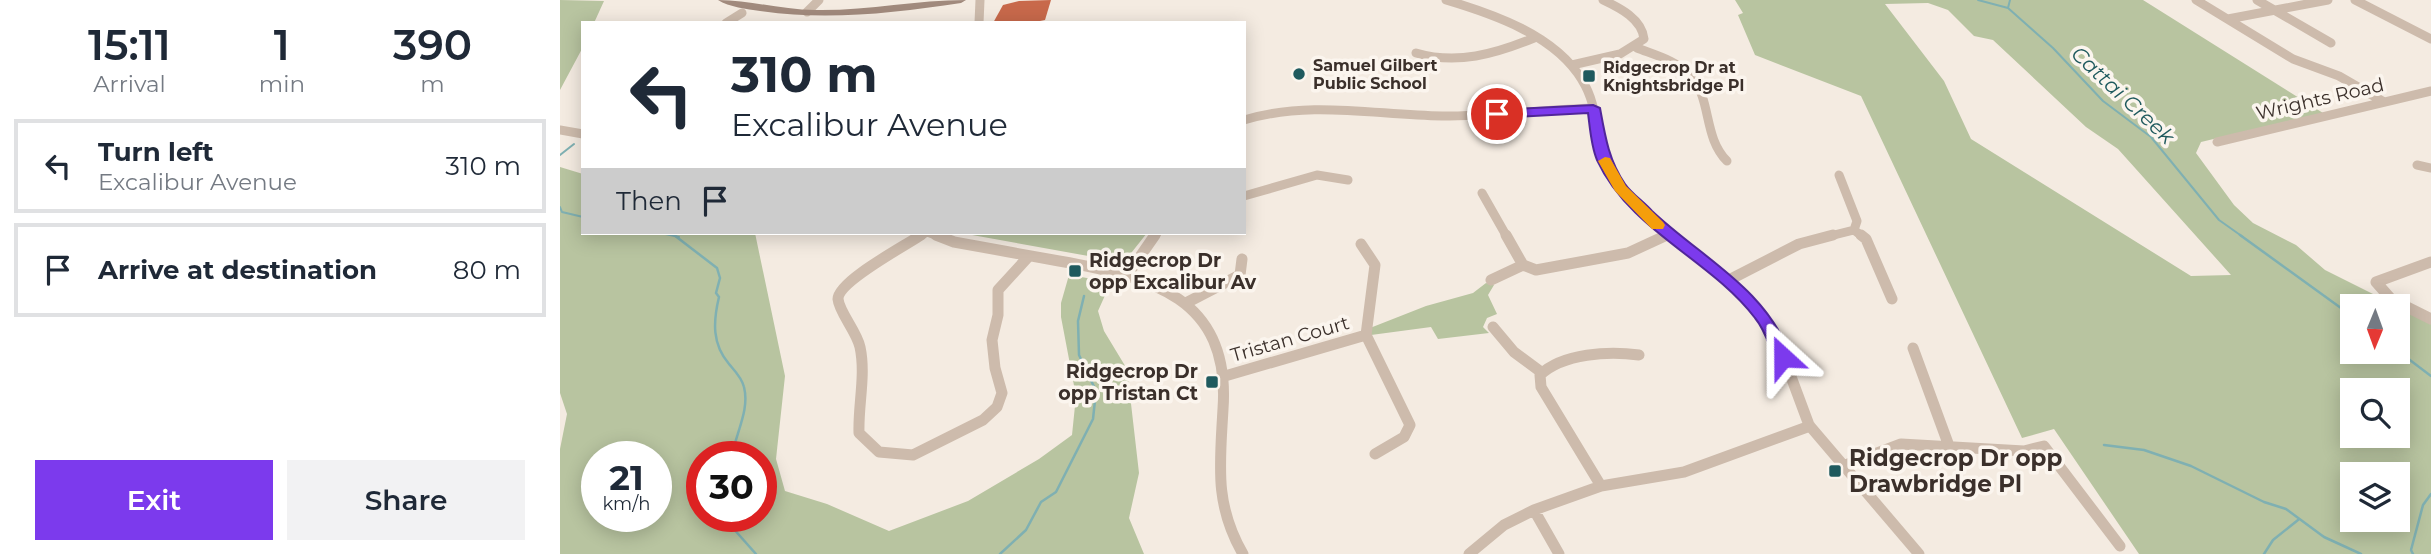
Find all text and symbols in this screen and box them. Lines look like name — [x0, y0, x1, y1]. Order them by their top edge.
text: 15:11 — [88, 19, 171, 71]
text: 1 — [274, 19, 290, 71]
text: 390 — [393, 19, 472, 71]
water label: Cattai Creek — [2066, 41, 2181, 150]
text: 310 m — [731, 45, 878, 104]
icon: left — [616, 49, 707, 140]
place label: Samuel Gilbert Public School — [1313, 56, 1438, 93]
place label: Ridgecrop Dr at Knightsbridge Pl — [1603, 58, 1744, 95]
marker: Samuel Gilbert Public School — [1291, 66, 1307, 82]
marker: Ridgecrop Dr at Knightsbridge Pl — [1581, 68, 1597, 84]
text: Arrival — [93, 70, 166, 98]
text: min — [259, 70, 305, 98]
text: m — [420, 70, 445, 98]
street label: Wrights Road — [2254, 73, 2386, 125]
pin — [1467, 84, 1527, 144]
icon: arrive — [1478, 95, 1516, 133]
text: Excalibur Avenue — [731, 105, 1008, 144]
text: Turn left — [98, 136, 214, 168]
icon: left — [39, 147, 77, 185]
text: 310 m — [445, 150, 521, 182]
text: Excalibur Avenue — [98, 168, 297, 196]
icon: arrive — [696, 182, 734, 220]
text: Then — [616, 185, 682, 217]
place label: Ridgecrop Dr opp Excalibur Av — [1089, 249, 1257, 294]
icon: arrive — [39, 251, 77, 289]
text: Arrive at destination — [98, 254, 377, 286]
text: 80 m — [453, 254, 521, 286]
marker: Ridgecrop Dr opp Excalibur Av — [1067, 263, 1083, 279]
north arrow — [2340, 294, 2410, 364]
map controls — [2340, 294, 2410, 532]
street label: Tristan Court — [1228, 311, 1352, 367]
position arrow — [1746, 320, 1820, 394]
place label: Ridgecrop Dr opp Tristan Ct — [1058, 360, 1198, 405]
marker: Ridgecrop Dr opp Tristan Ct — [1204, 374, 1220, 390]
button: search — [2340, 378, 2410, 448]
speed limit sign: 30 — [686, 441, 777, 532]
place label: Ridgecrop Dr opp Drawbridge Pl — [1849, 444, 2062, 498]
text: 21 — [609, 456, 644, 499]
button: Exit — [35, 460, 273, 540]
button: Share — [287, 460, 525, 540]
button: layers — [2340, 462, 2410, 532]
marker: Ridgecrop Dr opp Drawbridge Pl — [1827, 463, 1843, 479]
text: km/h — [602, 493, 651, 515]

